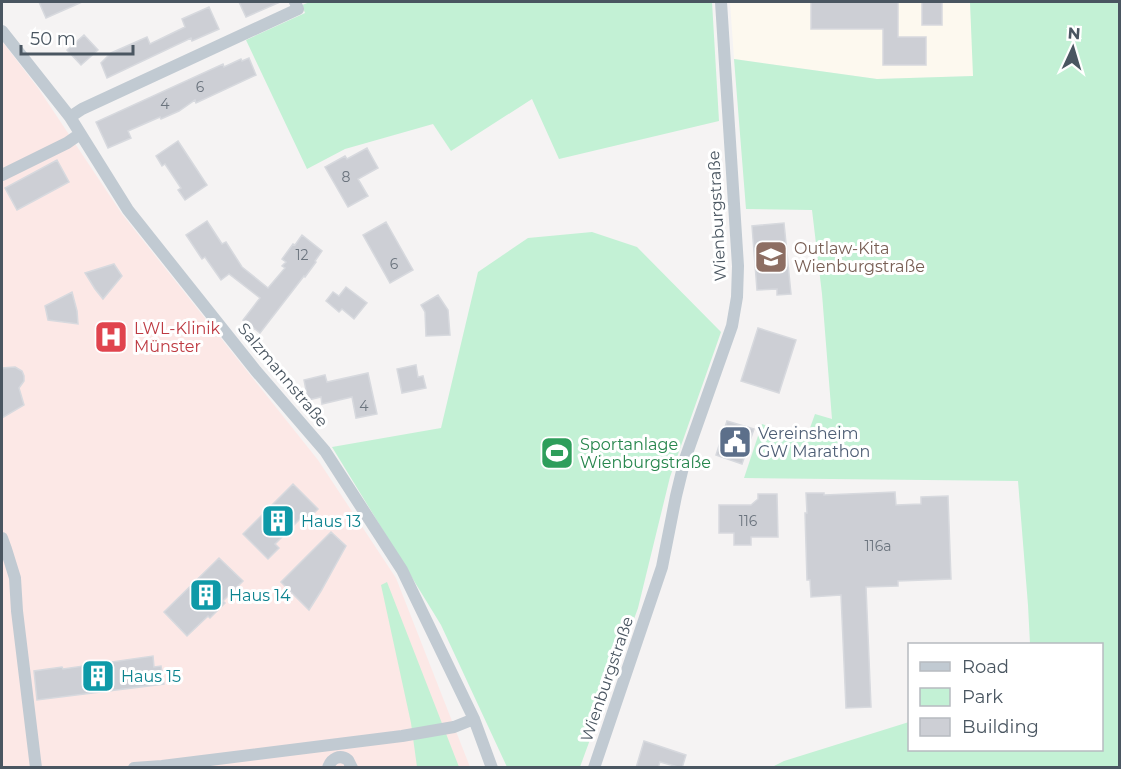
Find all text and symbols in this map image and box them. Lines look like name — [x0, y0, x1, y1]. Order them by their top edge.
scale bar — [21, 18, 134, 56]
north arrow — [1043, 18, 1103, 78]
text: N — [1067, 24, 1081, 43]
text: 50 m — [30, 28, 76, 50]
house number: 6 — [196, 78, 205, 96]
house number: 4 — [160, 95, 170, 113]
street label: Wienburgstraße — [704, 150, 730, 282]
house number: 8 — [342, 168, 351, 186]
school or university icon: Outlaw-Kita Wienburgstraße — [753, 239, 789, 275]
place label: Outlaw-Kita Wienburgstraße — [794, 239, 925, 276]
house number: 12 — [295, 246, 309, 264]
house number: 6 — [390, 255, 399, 273]
hospital icon: LWL-Klinik Münster — [93, 319, 129, 355]
place label: LWL-Klinik Münster — [134, 319, 221, 356]
street label: Salzmannstraße — [234, 319, 332, 431]
house number: 4 — [359, 397, 369, 415]
public building icon: Vereinsheim GW Marathon — [717, 424, 753, 460]
place label: Vereinsheim GW Marathon — [758, 424, 870, 461]
sports icon: Sportanlage Wienburgstraße — [539, 435, 575, 471]
place label: Sportanlage Wienburgstraße — [580, 435, 711, 472]
building icon: Haus 13 — [260, 503, 296, 539]
place label: Haus 13 — [301, 512, 361, 531]
house number: 116 — [739, 512, 758, 530]
house number: 116a — [865, 537, 891, 555]
building icon: Haus 14 — [188, 577, 224, 613]
place label: Haus 14 — [229, 586, 291, 605]
street label: Wienburgstraße — [577, 614, 637, 744]
legend — [908, 643, 1103, 751]
text: Road — [962, 656, 1009, 678]
building icon: Haus 15 — [80, 658, 116, 694]
place label: Haus 15 — [121, 667, 181, 686]
text: Park — [962, 686, 1003, 708]
text: Building — [962, 716, 1039, 738]

